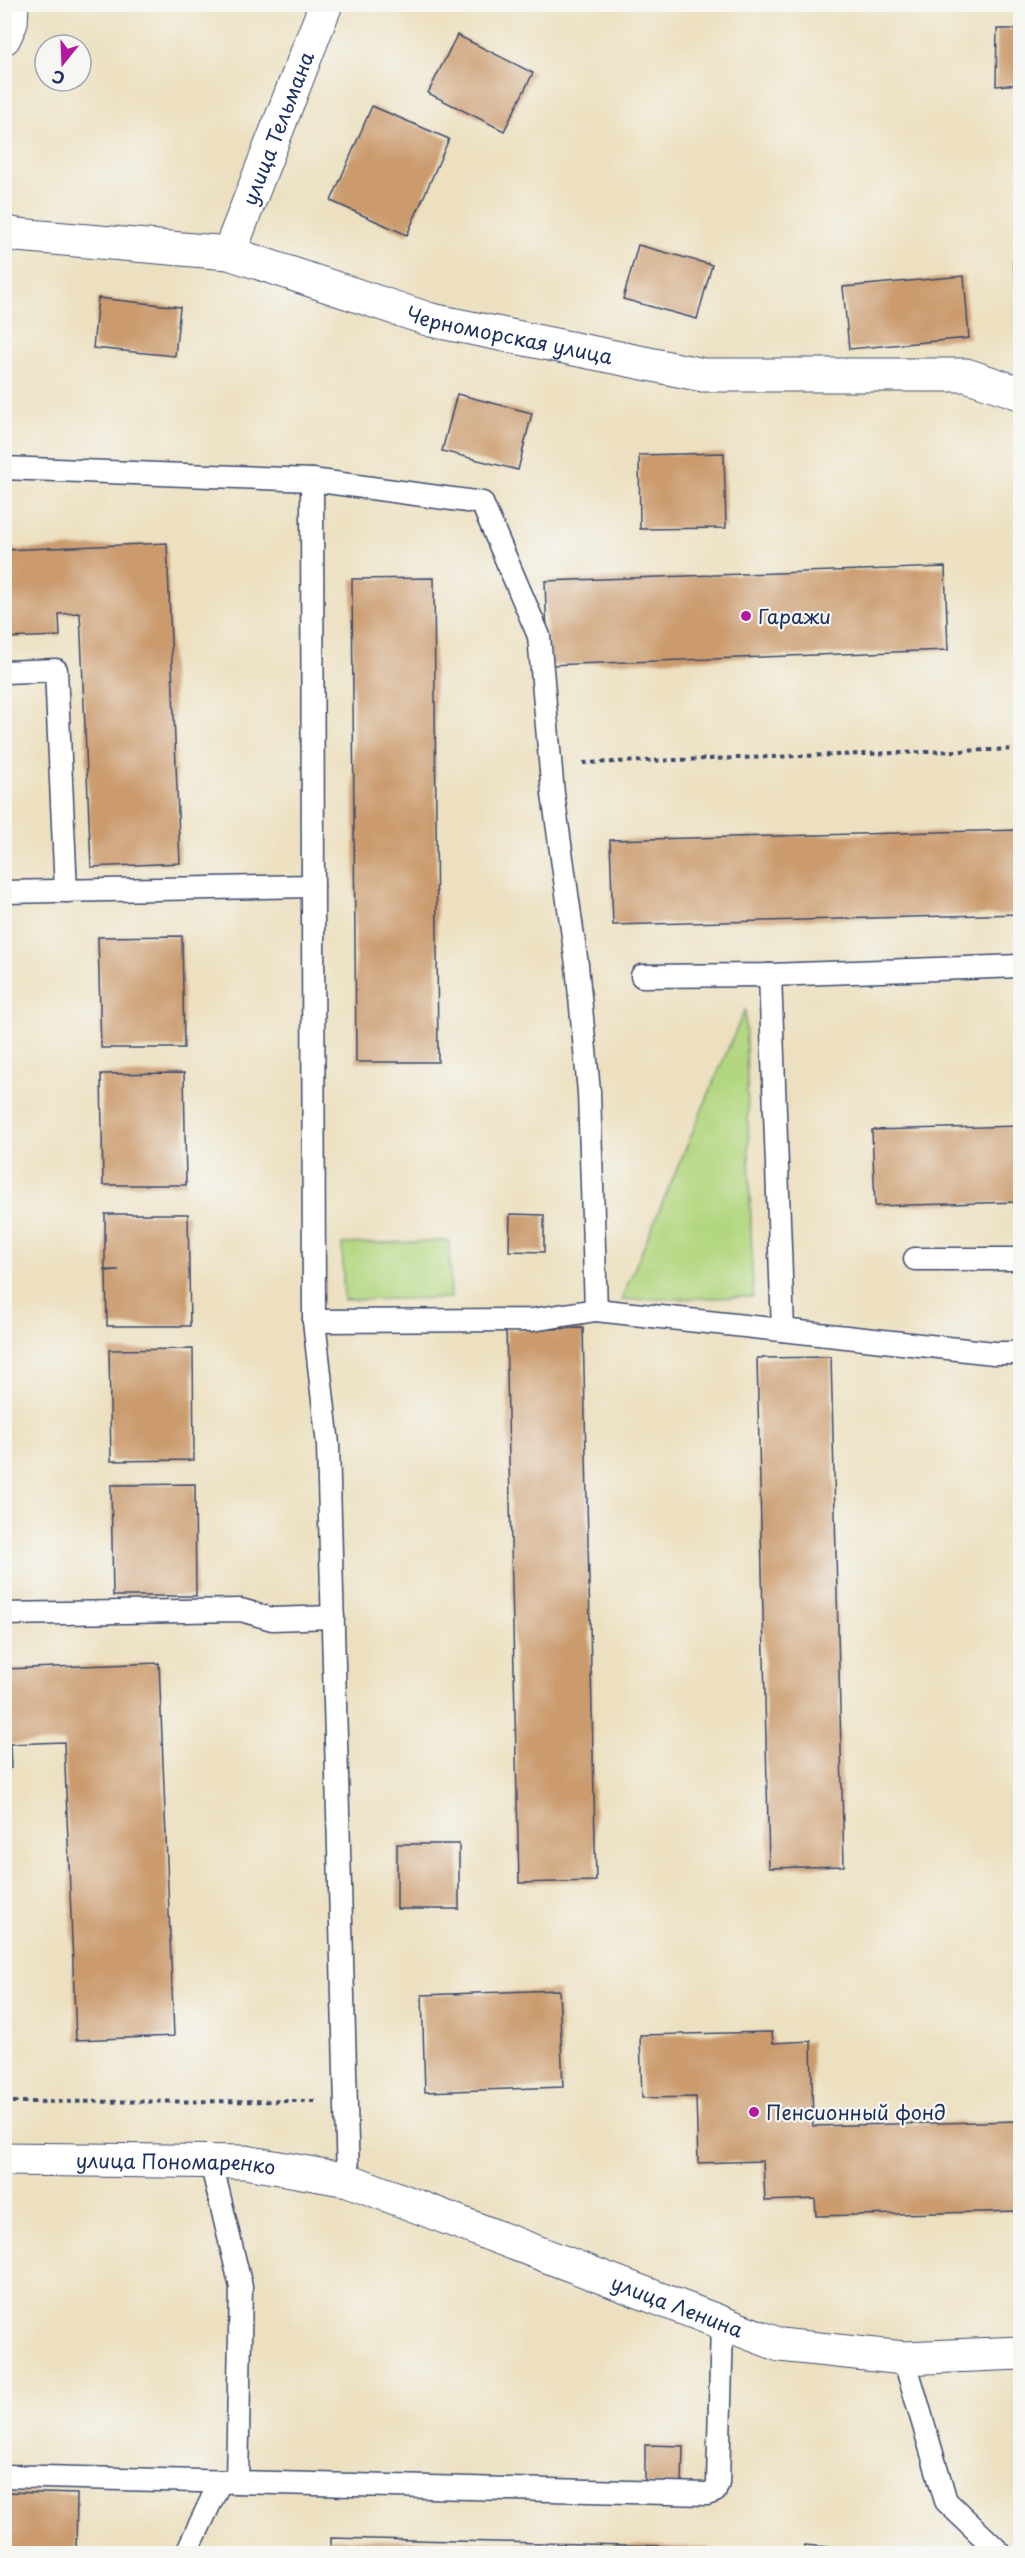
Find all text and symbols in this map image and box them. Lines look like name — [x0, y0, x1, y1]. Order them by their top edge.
north arrow — [33, 33, 93, 93]
street label: улица Тельмана — [234, 46, 321, 209]
text: С — [49, 65, 67, 91]
street label: Черноморская улица — [403, 298, 616, 371]
place label: Гаражи — [758, 601, 831, 631]
marker: Гаражи — [739, 609, 753, 623]
place label: Пенсионный фонд — [766, 2097, 946, 2127]
marker: Пенсионный фонд — [747, 2105, 761, 2119]
street label: улица Пономаренко — [76, 2145, 278, 2182]
street label: улица Ленина — [607, 2267, 748, 2345]

